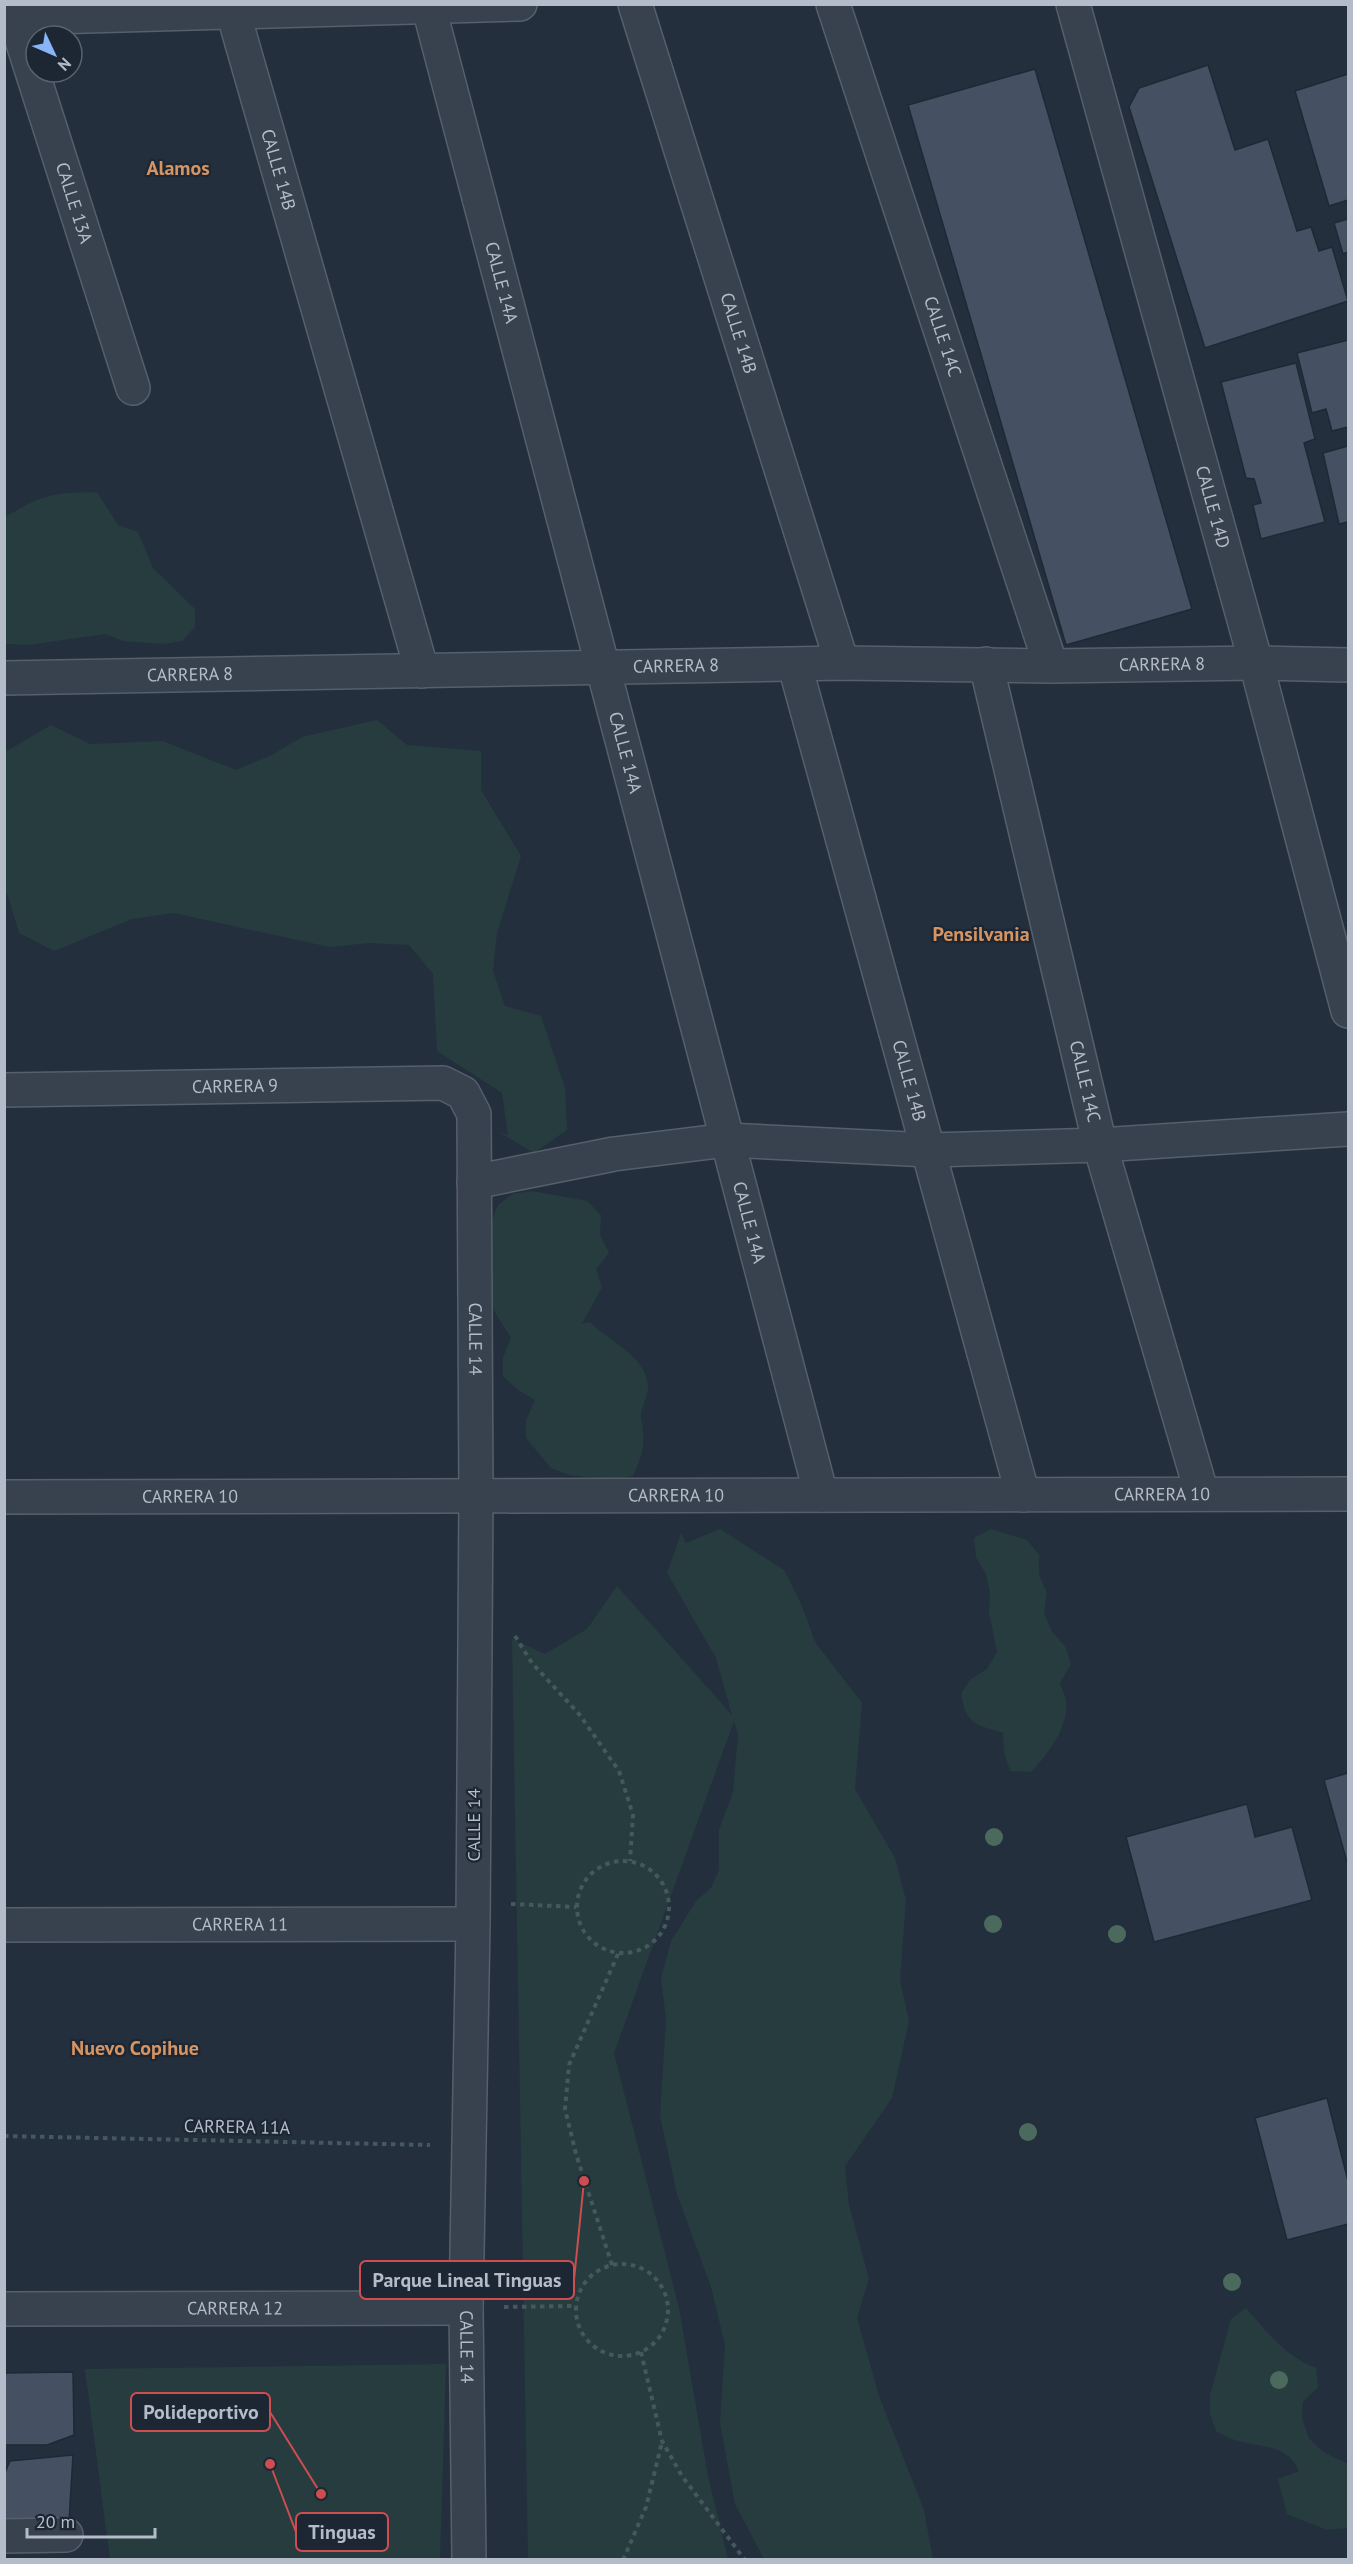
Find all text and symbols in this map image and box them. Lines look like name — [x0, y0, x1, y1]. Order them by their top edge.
north arrow — [24, 24, 84, 84]
text: N — [54, 54, 76, 75]
street label: CALLE 14B — [256, 126, 301, 213]
district label: Alamos — [146, 155, 210, 181]
street label: CALLE 13A — [51, 159, 98, 246]
street label: CALLE 14A — [480, 239, 524, 326]
street label: CALLE 14B — [715, 290, 762, 376]
street label: CALLE 14C — [919, 293, 967, 379]
street label: CALLE 14D — [1191, 463, 1236, 551]
street label: CARRERA 8 — [1119, 652, 1205, 676]
street label: CARRERA 8 — [633, 653, 719, 678]
street label: CARRERA 8 — [147, 662, 233, 686]
street label: CALLE 14A — [604, 709, 648, 796]
district label: Pensilvania — [932, 921, 1030, 947]
street label: CALLE 14B — [887, 1037, 932, 1124]
street label: CALLE 14C — [1065, 1038, 1106, 1125]
street label: CARRERA 9 — [192, 1074, 278, 1098]
street label: CALLE 14A — [728, 1179, 772, 1266]
street label: CALLE 14 — [464, 1302, 487, 1376]
street label: CARRERA 10 — [1114, 1482, 1210, 1506]
street label: CARRERA 10 — [628, 1483, 724, 1507]
street label: CARRERA 10 — [142, 1484, 238, 1508]
street label: CALLE 14 — [462, 1788, 485, 1862]
street label: CARRERA 11 — [192, 1912, 288, 1936]
district label: Nuevo Copihue — [71, 2035, 199, 2061]
street label: CARRERA 11A — [184, 2114, 291, 2139]
callout: Parque Lineal Tinguas — [360, 2261, 574, 2299]
text: Parque Lineal Tinguas — [373, 2267, 561, 2293]
street label: CARRERA 12 — [187, 2296, 283, 2320]
street label: CALLE 14 — [455, 2310, 479, 2384]
callout: Polideportivo — [131, 2393, 270, 2431]
text: Polideportivo — [143, 2399, 259, 2425]
scale bar — [27, 2501, 154, 2539]
text: 20 m — [36, 2510, 75, 2533]
callout: Tinguas — [296, 2513, 388, 2551]
text: Tinguas — [308, 2519, 376, 2545]

